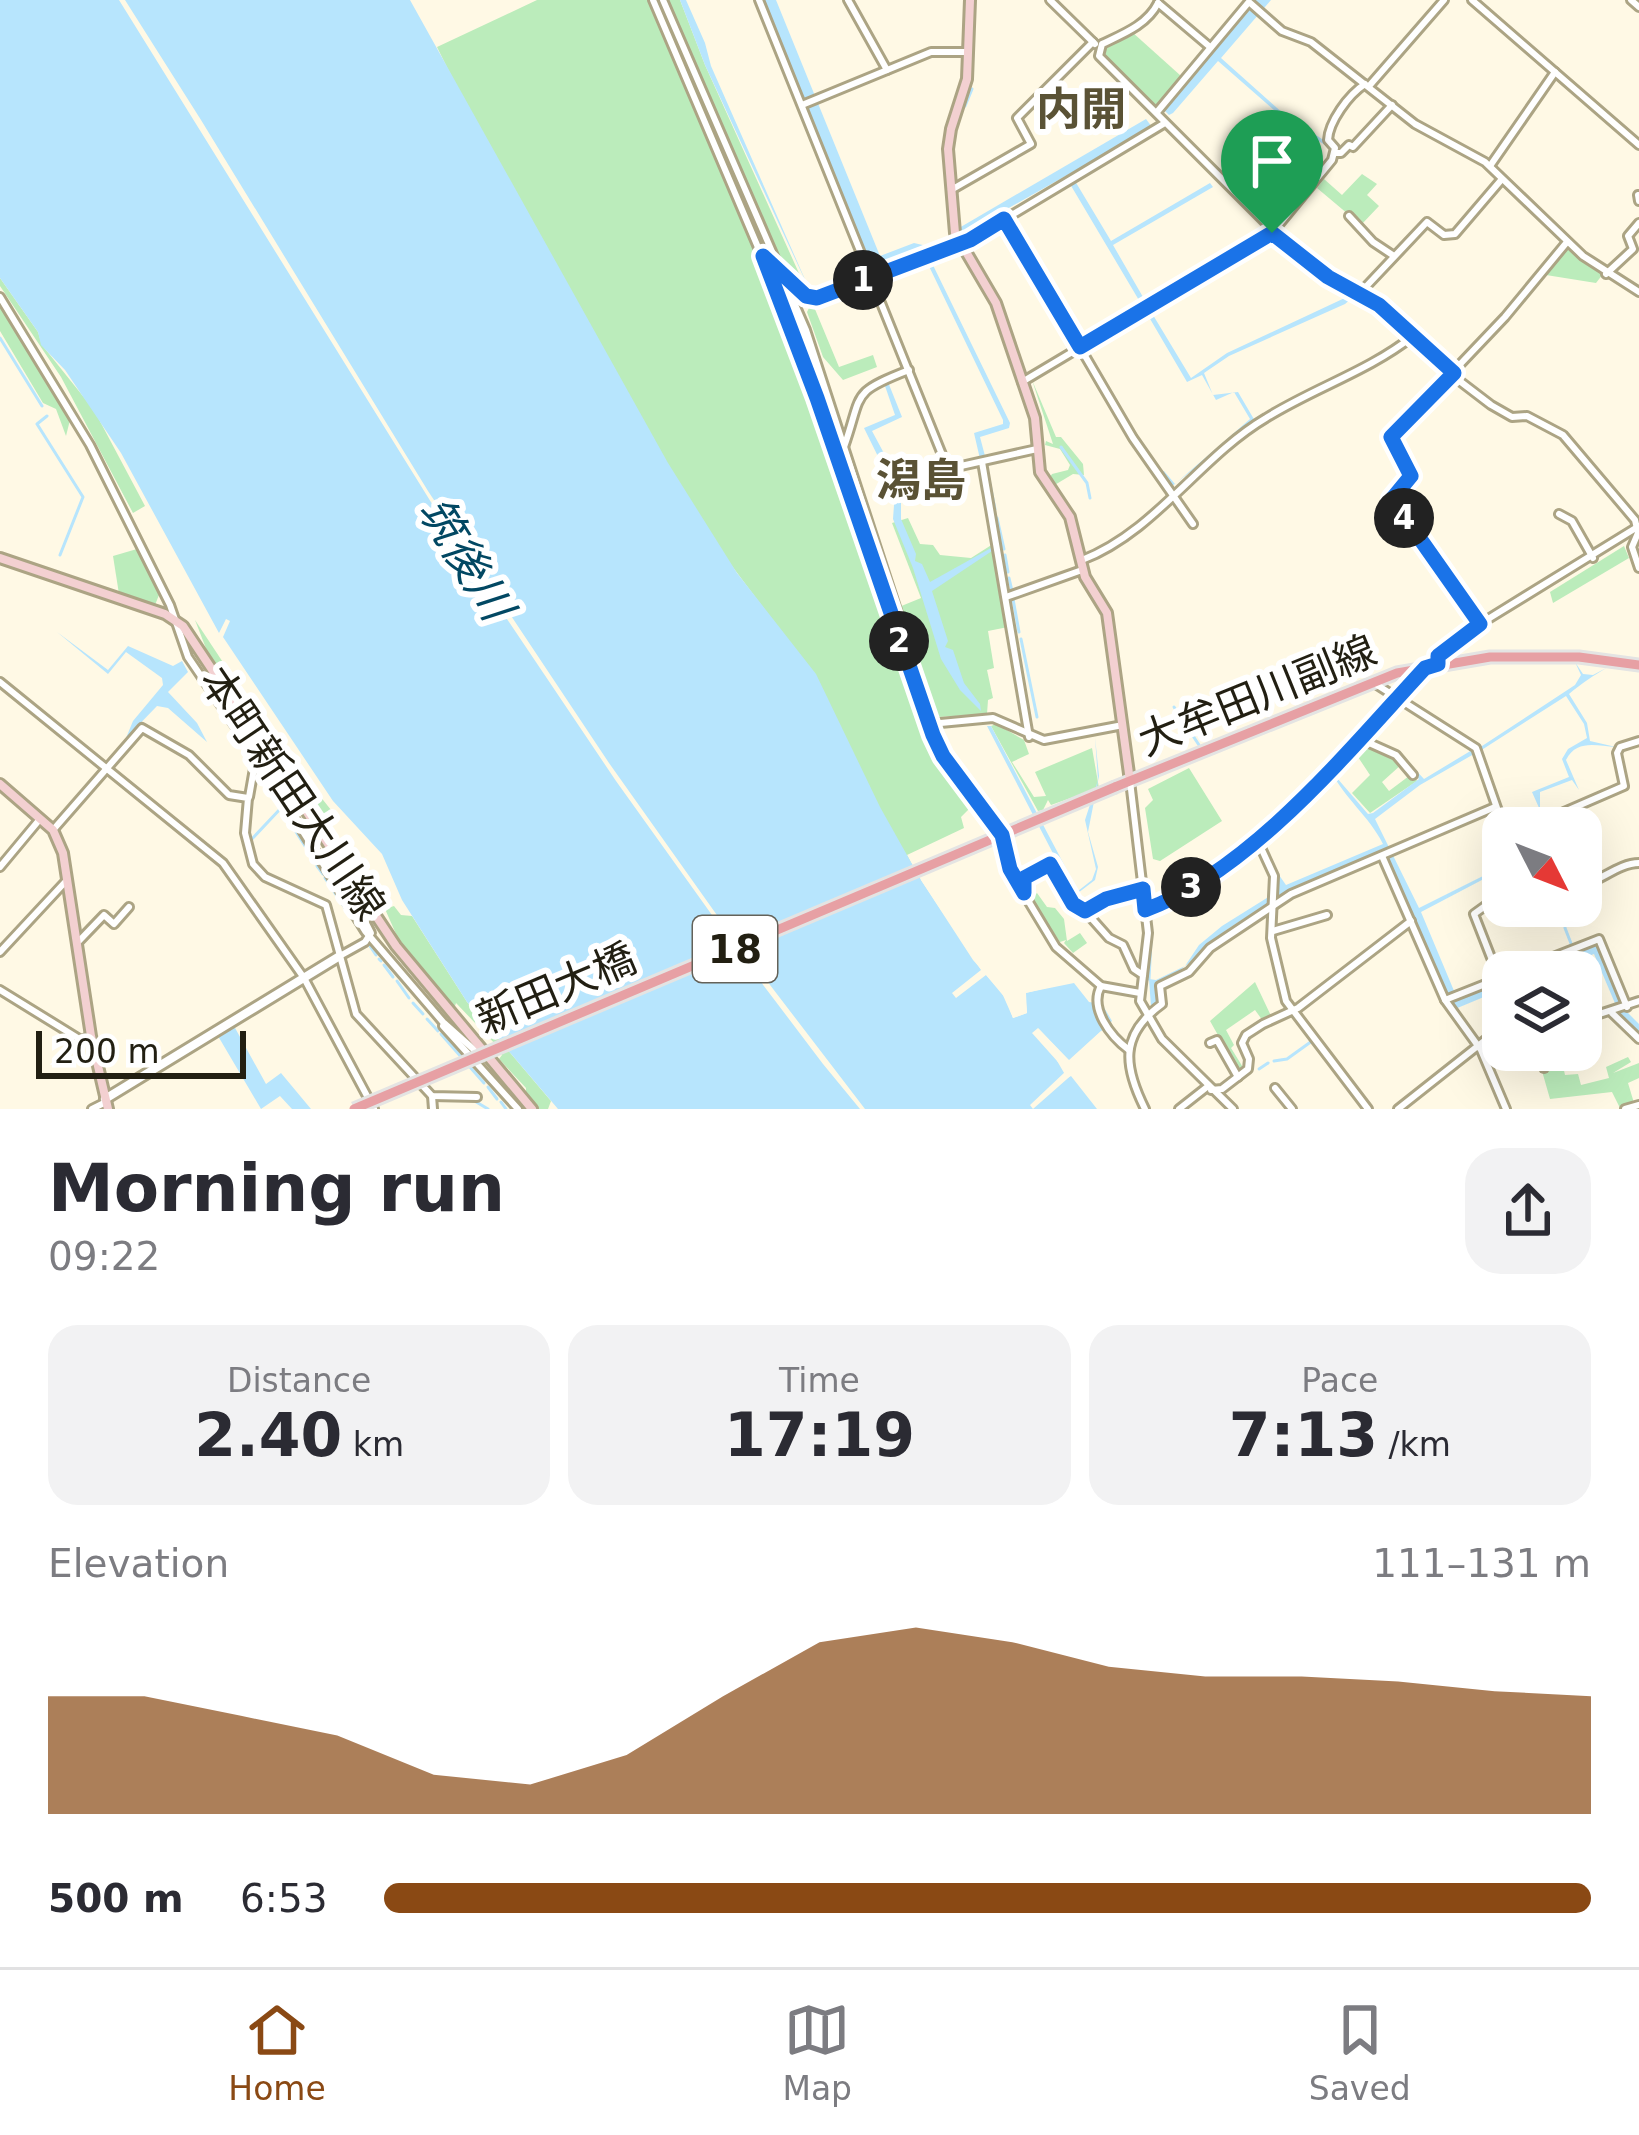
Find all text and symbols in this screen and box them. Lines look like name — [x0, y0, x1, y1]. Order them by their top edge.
district label: 内開 — [1036, 83, 1126, 136]
pin — [1221, 110, 1323, 233]
icon: arrive — [1239, 128, 1305, 194]
pin: 1 — [833, 250, 893, 310]
text: 1 — [852, 260, 874, 299]
district label: 潟島 — [876, 454, 966, 507]
water label: 筑後川 — [407, 487, 526, 633]
pin: 4 — [1374, 488, 1434, 548]
text: 4 — [1393, 498, 1415, 537]
pin: 2 — [869, 611, 929, 671]
text: 2 — [888, 621, 910, 660]
street label: 大牟田川副線 — [1131, 626, 1383, 765]
street label: 本町新田大川線 — [190, 658, 395, 929]
north arrow — [1482, 807, 1602, 927]
map controls — [1482, 807, 1602, 1071]
pin: 3 — [1161, 857, 1221, 917]
text: 3 — [1180, 867, 1202, 906]
road number: 18 — [693, 916, 777, 982]
street label: 新田大橋 — [469, 933, 643, 1044]
button: layers — [1482, 951, 1602, 1071]
scale bar — [36, 1025, 246, 1078]
text: 200 m — [54, 1032, 160, 1071]
button: share — [1465, 1148, 1591, 1274]
text: Morning run — [48, 1150, 505, 1227]
text: 09:22 — [48, 1234, 160, 1279]
text: Distance — [227, 1361, 371, 1400]
text: Time — [779, 1361, 860, 1400]
text: Pace — [1301, 1361, 1378, 1400]
text: 2.40 — [194, 1400, 342, 1470]
text: 17:19 — [724, 1400, 915, 1470]
text: 7:13 — [1229, 1400, 1378, 1470]
text: km — [342, 1425, 404, 1464]
text: /km — [1378, 1425, 1451, 1464]
text: Elevation — [48, 1541, 229, 1586]
text: 111–131 m — [1372, 1541, 1591, 1586]
text: 500 m — [48, 1876, 184, 1921]
text: 6:53 — [240, 1876, 328, 1921]
tab: Home — [228, 1997, 326, 2108]
tab: Map — [782, 1997, 852, 2108]
tab: Saved — [1309, 1997, 1411, 2108]

